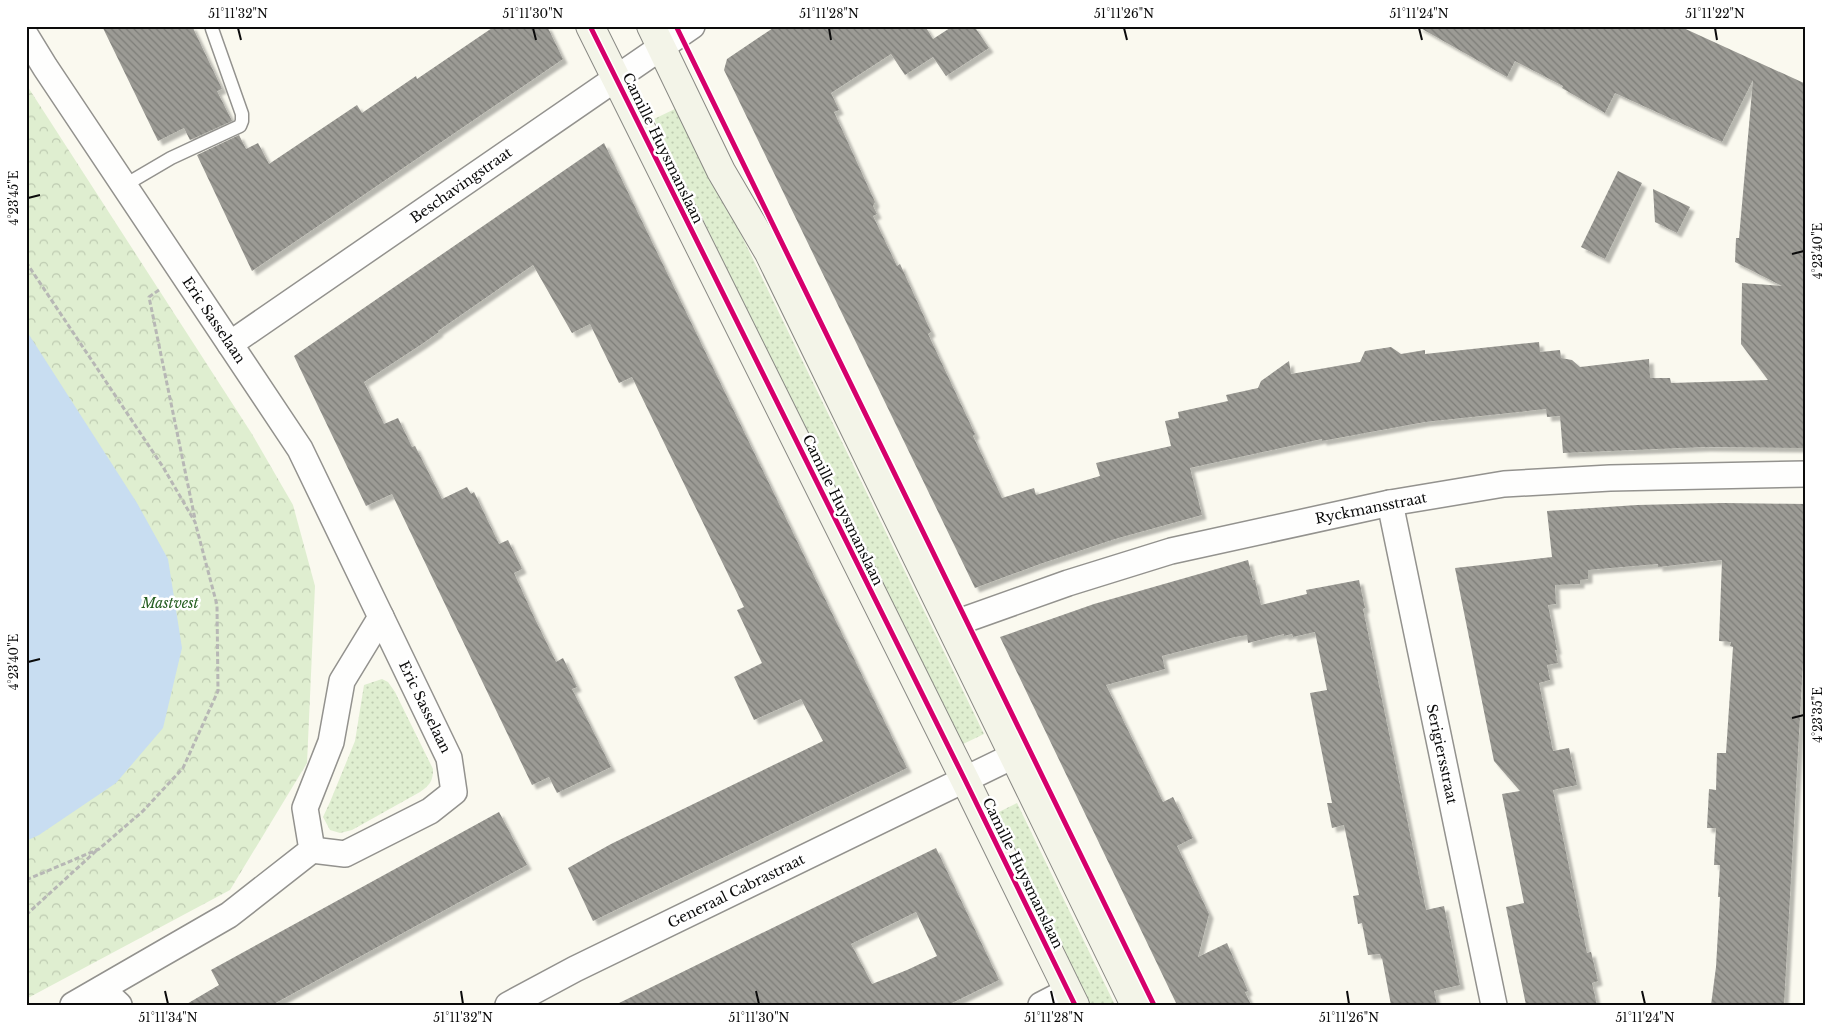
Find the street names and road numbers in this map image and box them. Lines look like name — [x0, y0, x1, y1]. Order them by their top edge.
street label: Camille Huysmanslaan — [619, 70, 708, 227]
street label: Beschavingstraat — [407, 143, 516, 227]
street label: Eric Sasselaan — [178, 273, 250, 367]
street label: Camille Huysmanslaan — [799, 432, 888, 589]
street label: Ryckmansstraat — [1314, 488, 1429, 528]
street label: Eric Sasselaan — [395, 658, 455, 756]
street label: Serigiersstraat — [1423, 702, 1462, 806]
street label: Camille Huysmanslaan — [979, 795, 1068, 952]
street label: Generaal Cabrastraat — [664, 850, 808, 932]

